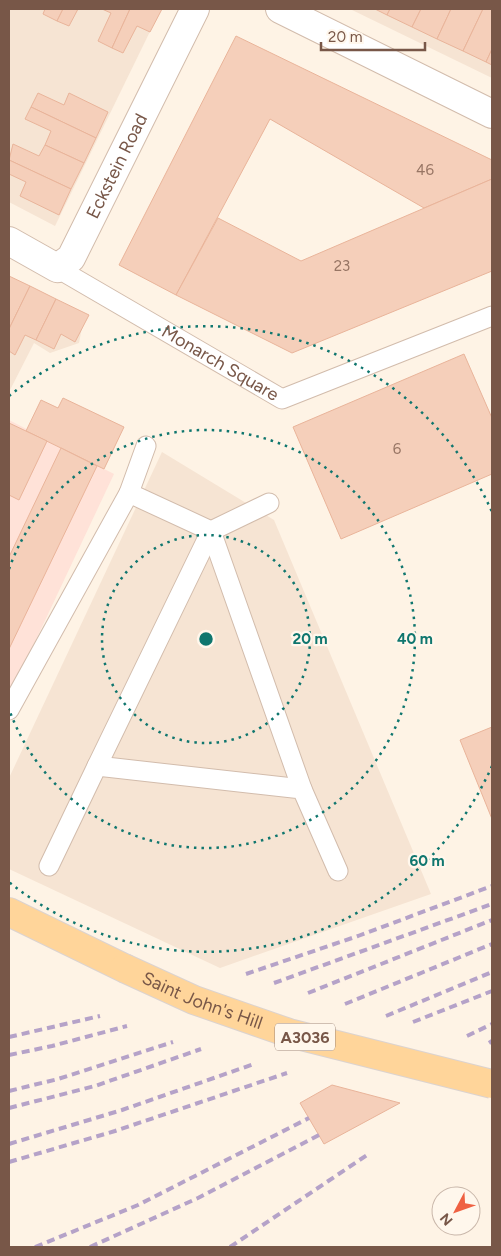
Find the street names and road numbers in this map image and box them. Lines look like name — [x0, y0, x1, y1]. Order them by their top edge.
street label: Eckstein Road — [81, 110, 152, 222]
street label: Monarch Square — [158, 320, 283, 406]
street label: Saint John's Hill — [139, 967, 266, 1034]
road number: A3036 — [275, 1024, 335, 1050]

